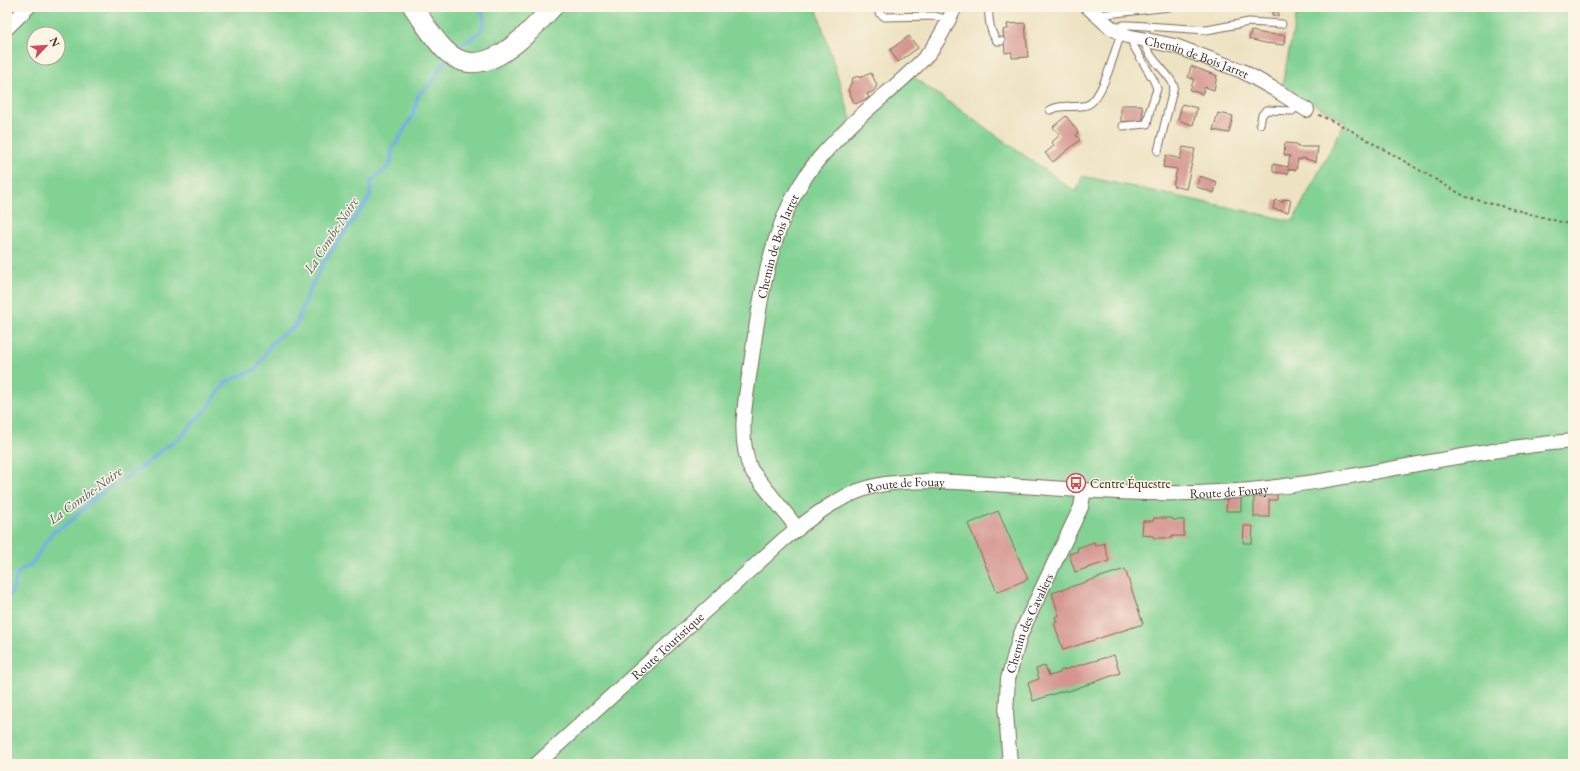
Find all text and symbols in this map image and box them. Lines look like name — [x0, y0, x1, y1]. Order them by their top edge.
north arrow — [26, 26, 66, 66]
street label: Chemin de Bois Jarret — [1143, 32, 1252, 82]
text: N — [47, 35, 63, 49]
street label: Chemin de Bois Jarret — [753, 191, 803, 300]
water label: La Combe-Noire — [299, 193, 363, 278]
water label: La Combe-Noire — [43, 462, 126, 529]
bus stop icon: Centre Équestre — [1065, 472, 1087, 494]
street label: Route de Fouay — [864, 473, 945, 497]
place label: Centre Équestre — [1090, 475, 1171, 492]
street label: Route de Fouay — [1189, 480, 1270, 502]
street label: Chemin des Cavaliers — [1002, 570, 1057, 675]
street label: Route Touristique — [627, 608, 707, 683]

